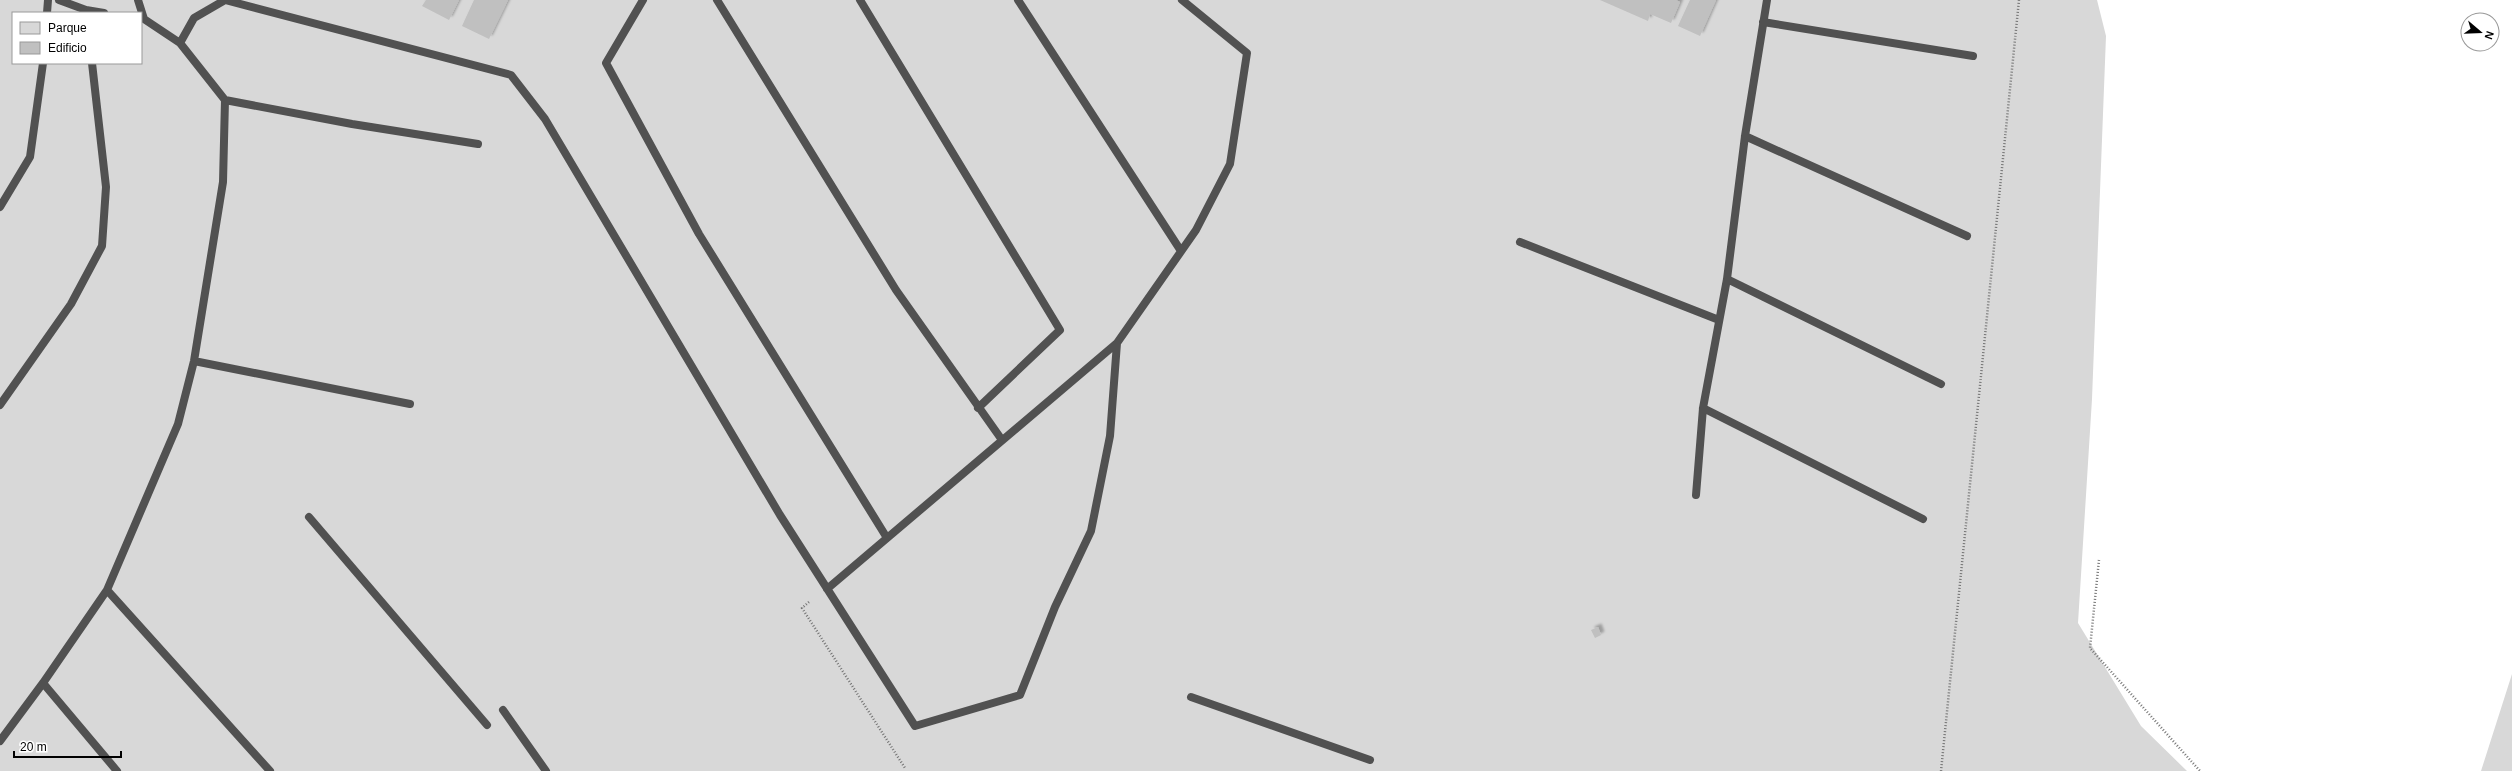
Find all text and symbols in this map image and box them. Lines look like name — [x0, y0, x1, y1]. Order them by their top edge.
legend — [12, 12, 142, 64]
north arrow — [2460, 12, 2500, 52]
text: Parque — [48, 21, 87, 35]
text: N — [2482, 30, 2496, 41]
text: Edificio — [48, 41, 87, 55]
scale bar — [14, 733, 121, 759]
text: 20 m — [20, 740, 47, 754]

